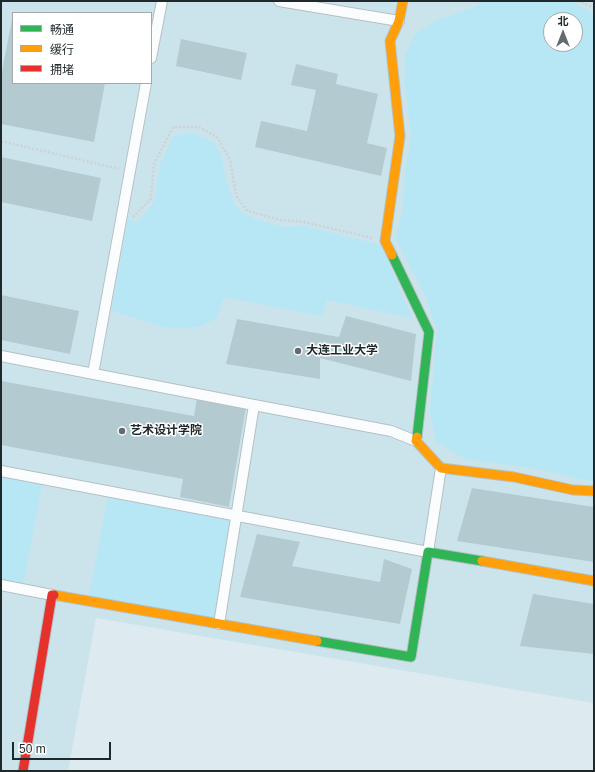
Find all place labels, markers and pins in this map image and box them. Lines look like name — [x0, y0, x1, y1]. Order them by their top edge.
place label: 大连工业大学 — [306, 344, 378, 358]
marker: 大连工业大学 — [293, 346, 303, 356]
place label: 艺术设计学院 — [130, 424, 202, 438]
marker: 艺术设计学院 — [117, 426, 127, 436]

